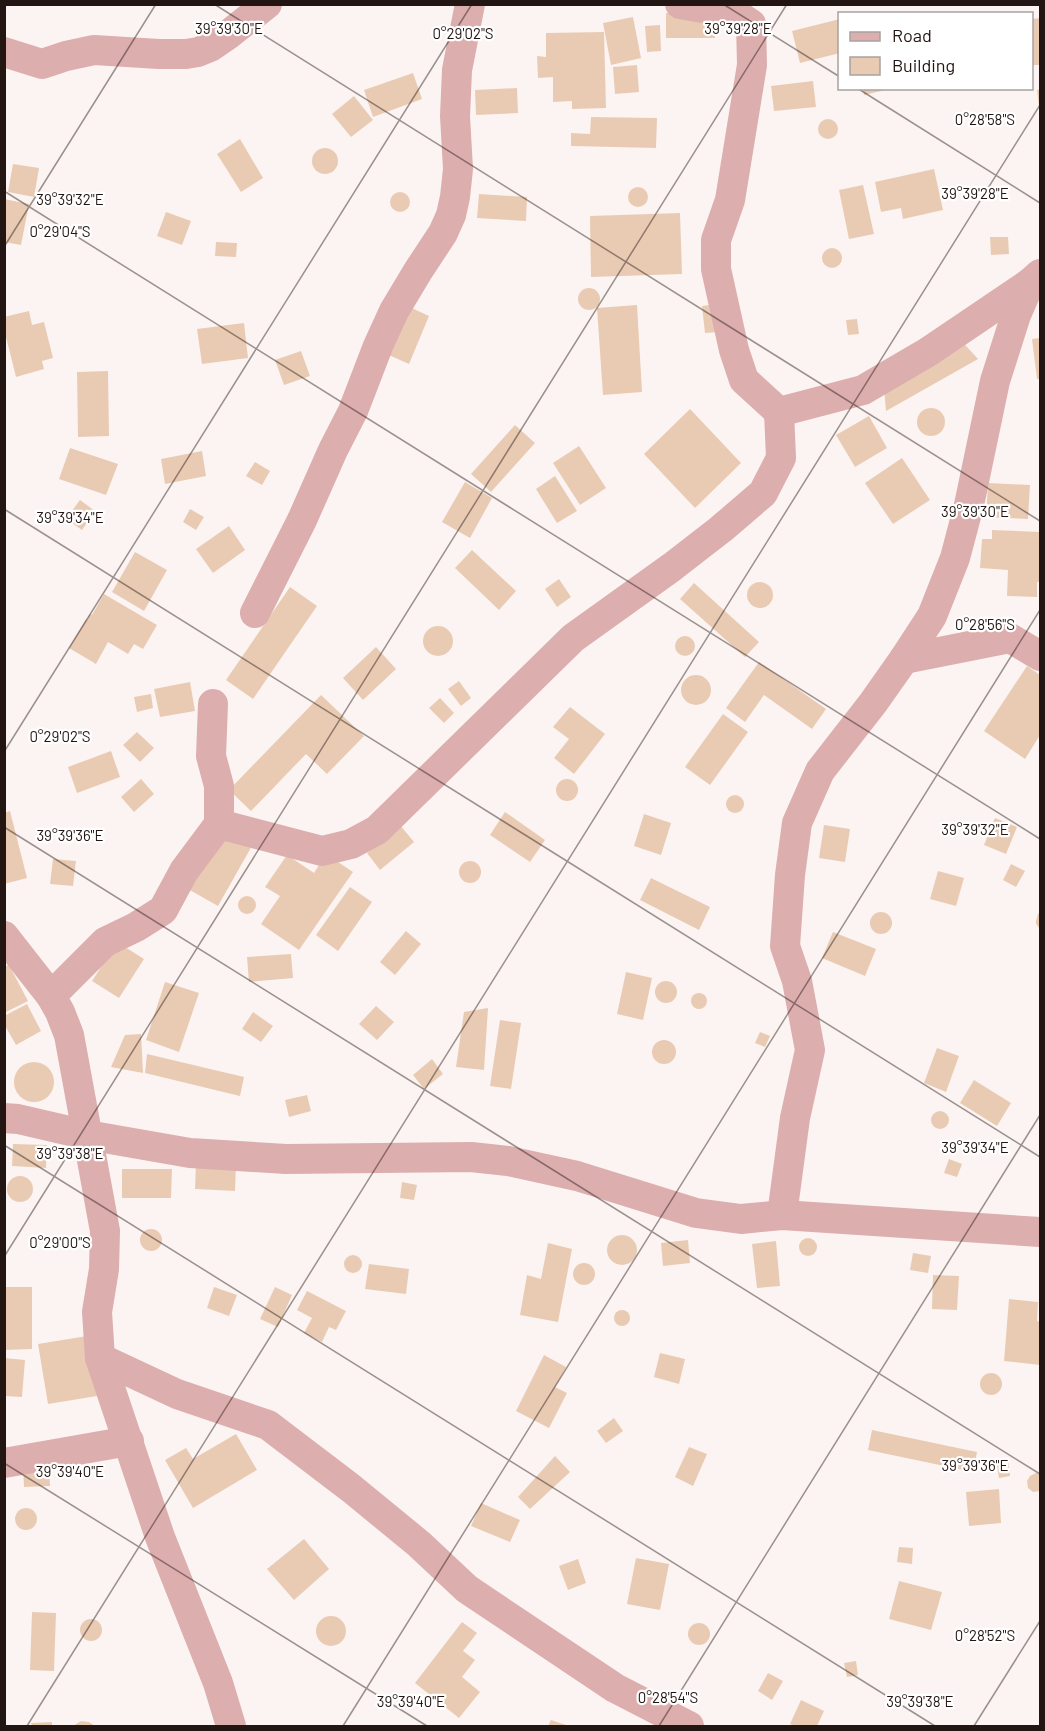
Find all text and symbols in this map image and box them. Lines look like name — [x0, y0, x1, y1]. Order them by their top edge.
legend — [838, 12, 1033, 90]
text: 39°39'30"E — [195, 19, 263, 37]
text: 39°39'28"E — [704, 19, 772, 37]
text: 0°29'02"S — [432, 24, 494, 42]
text: Road — [892, 24, 932, 46]
text: Building — [892, 54, 955, 76]
text: 0°28'58"S — [955, 110, 1015, 128]
text: 39°39'28"E — [941, 184, 1009, 202]
text: 39°39'32"E — [36, 190, 104, 208]
text: 0°29'04"S — [29, 222, 91, 240]
text: 39°39'30"E — [941, 502, 1009, 520]
text: 39°39'34"E — [36, 508, 104, 526]
text: 0°28'56"S — [955, 615, 1015, 633]
text: 0°29'02"S — [29, 727, 91, 745]
text: 39°39'32"E — [941, 820, 1009, 838]
text: 39°39'36"E — [36, 826, 104, 844]
text: 39°39'34"E — [941, 1138, 1009, 1156]
text: 39°39'38"E — [36, 1144, 104, 1162]
text: 0°29'00"S — [29, 1233, 91, 1251]
text: 39°39'36"E — [941, 1456, 1009, 1474]
text: 39°39'40"E — [36, 1462, 104, 1480]
text: 0°28'52"S — [955, 1626, 1015, 1644]
text: 0°28'54"S — [638, 1688, 698, 1706]
text: 39°39'40"E — [377, 1692, 445, 1710]
text: 39°39'38"E — [886, 1692, 954, 1710]

